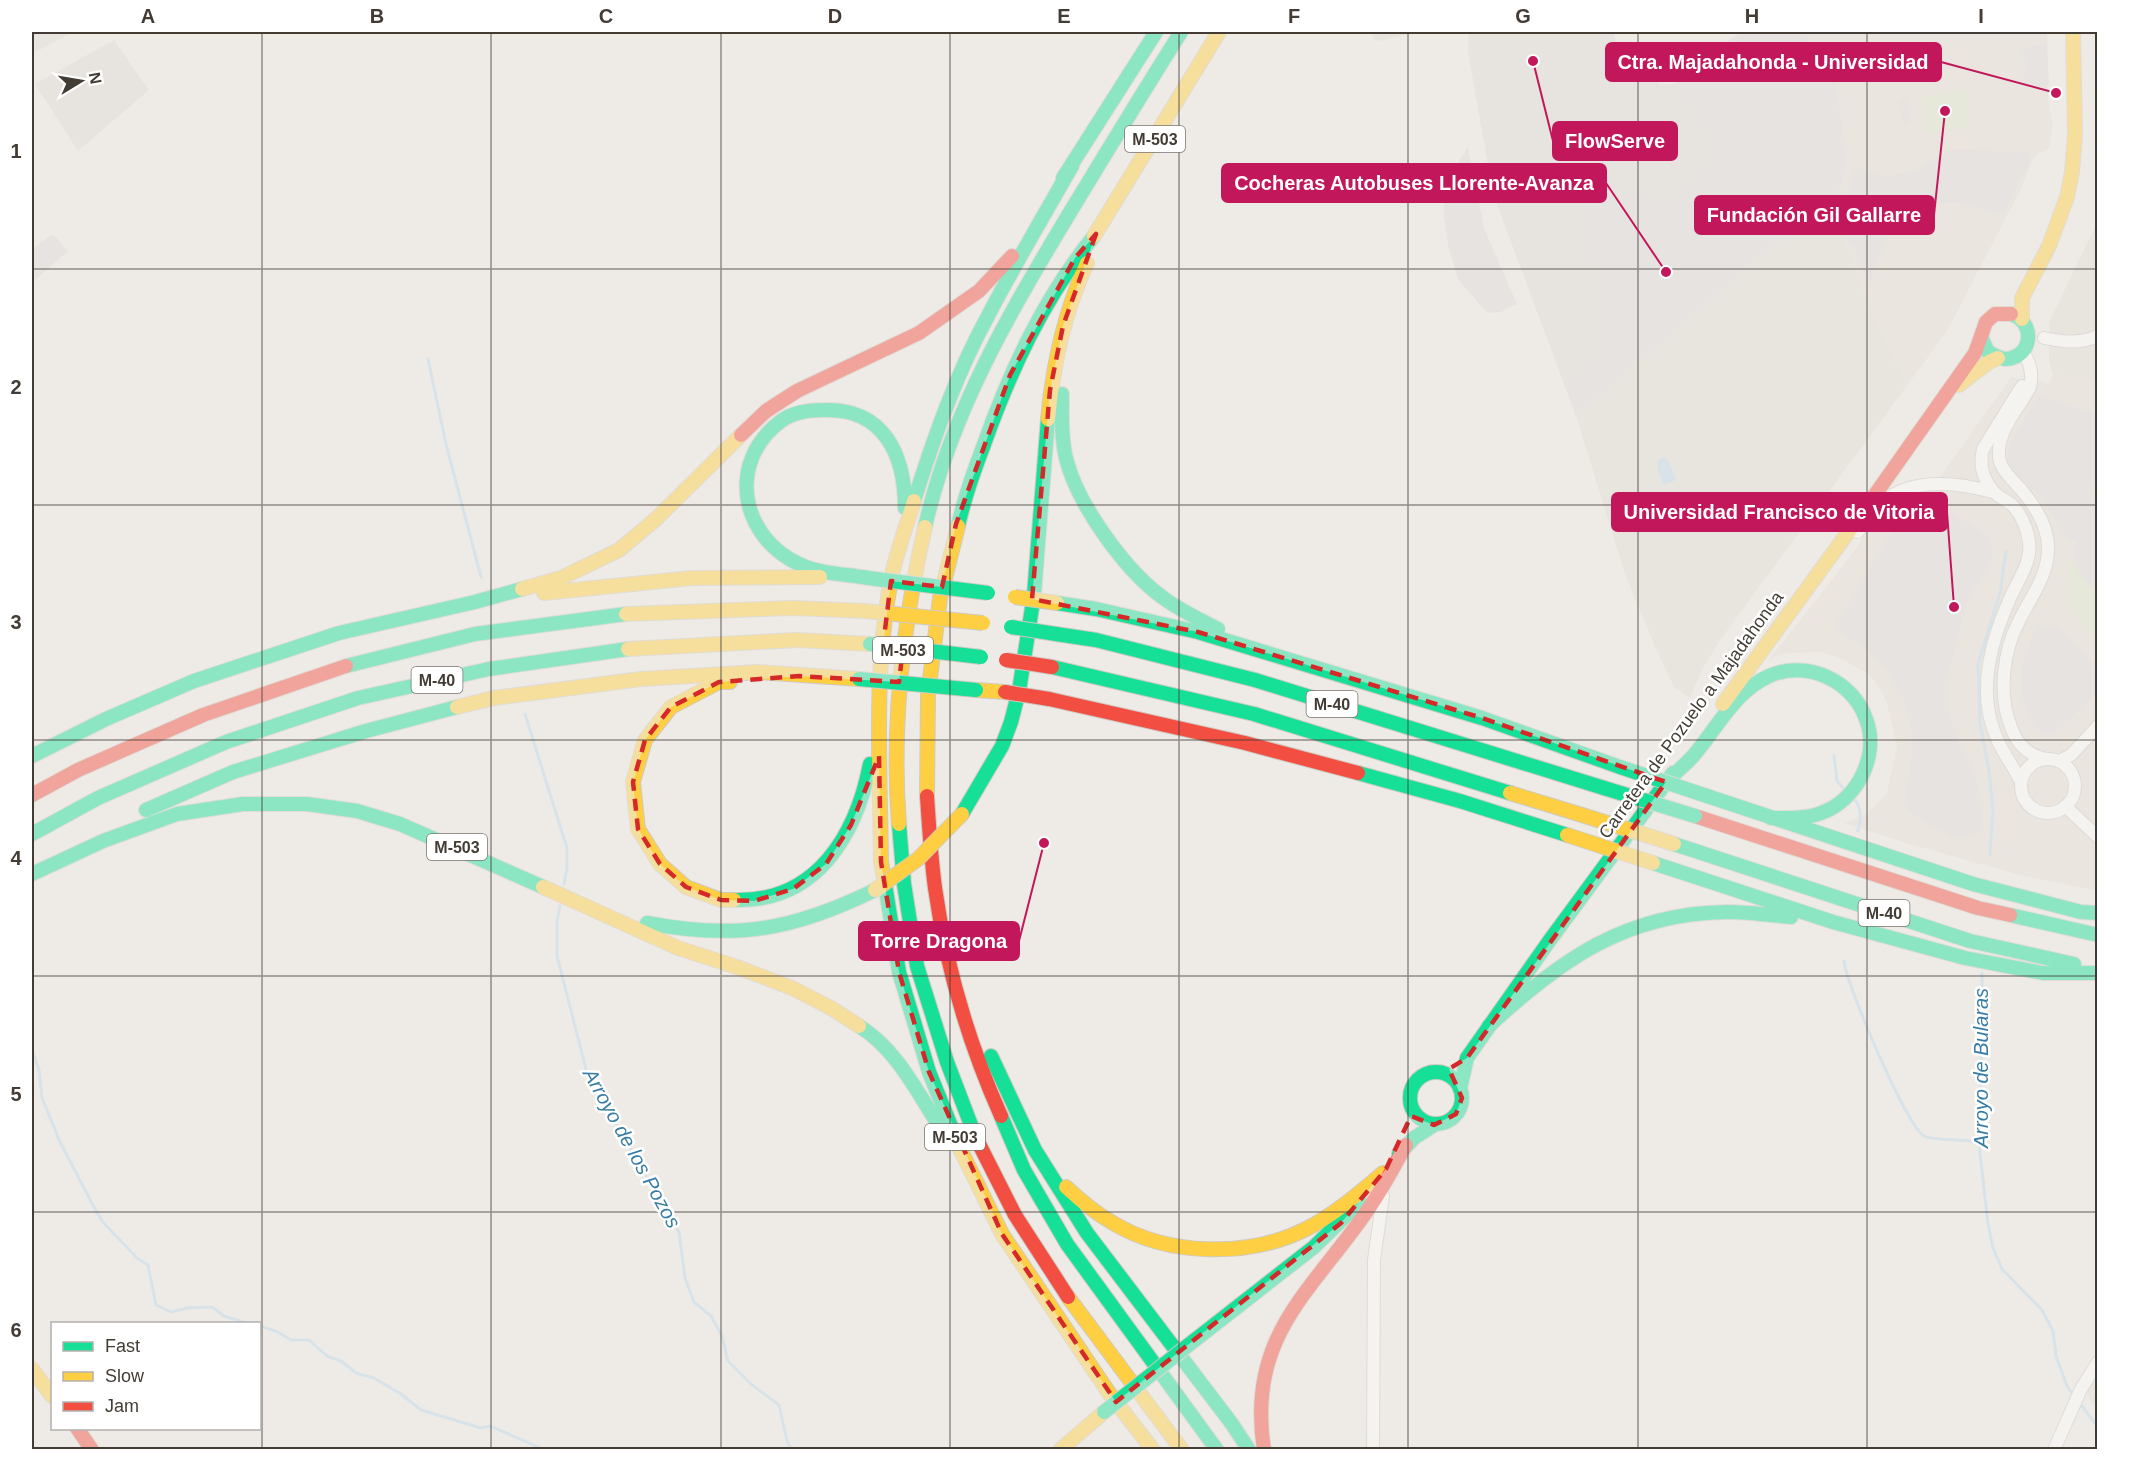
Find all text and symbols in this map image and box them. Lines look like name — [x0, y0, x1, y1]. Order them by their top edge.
text: A — [141, 5, 155, 27]
text: B — [370, 5, 384, 27]
text: C — [599, 5, 613, 27]
text: D — [828, 5, 842, 27]
text: E — [1057, 5, 1071, 27]
text: F — [1288, 5, 1300, 27]
text: G — [1515, 5, 1531, 27]
text: H — [1745, 5, 1759, 27]
text: I — [1978, 5, 1984, 27]
callout: Ctra. Majadahonda - Universidad — [1606, 43, 1941, 81]
north arrow — [51, 51, 111, 111]
text: Ctra. Majadahonda - Universidad — [1617, 51, 1929, 73]
text: N — [86, 71, 105, 86]
callout: FlowServe — [1553, 122, 1677, 160]
road number: M-503 — [1125, 126, 1185, 152]
text: FlowServe — [1565, 130, 1665, 152]
text: 1 — [10, 140, 22, 162]
callout: Cocheras Autobuses Llorente-Avanza — [1222, 164, 1606, 202]
text: Cocheras Autobuses Llorente-Avanza — [1234, 172, 1595, 194]
callout: Fundación Gil Gallarre — [1695, 196, 1934, 234]
text: Fundación Gil Gallarre — [1707, 204, 1921, 226]
text: 2 — [10, 376, 22, 398]
callout: Universidad Francisco de Vitoria — [1612, 493, 1947, 531]
text: Universidad Francisco de Vitoria — [1624, 501, 1935, 523]
street label: Carretera de Pozuelo a Majadahonda — [1595, 587, 1788, 842]
text: 3 — [10, 611, 22, 633]
road number: M-503 — [873, 637, 933, 663]
road number: M-40 — [412, 667, 462, 693]
road number: M-40 — [1306, 691, 1358, 717]
road number: M-503 — [427, 834, 487, 860]
text: 4 — [10, 847, 22, 869]
road number: M-40 — [1858, 900, 1910, 926]
callout: Torre Dragona — [859, 922, 1019, 960]
text: Torre Dragona — [871, 930, 1008, 952]
water label: Arroyo de Bularas — [1970, 988, 1992, 1149]
water label: Arroyo de los Pozos — [579, 1064, 685, 1232]
text: 5 — [10, 1083, 22, 1105]
road number: M-503 — [925, 1124, 985, 1150]
text: 6 — [10, 1319, 22, 1341]
legend — [51, 1322, 261, 1430]
text: Fast — [105, 1336, 140, 1356]
text: Slow — [105, 1366, 145, 1386]
text: Jam — [105, 1396, 139, 1416]

